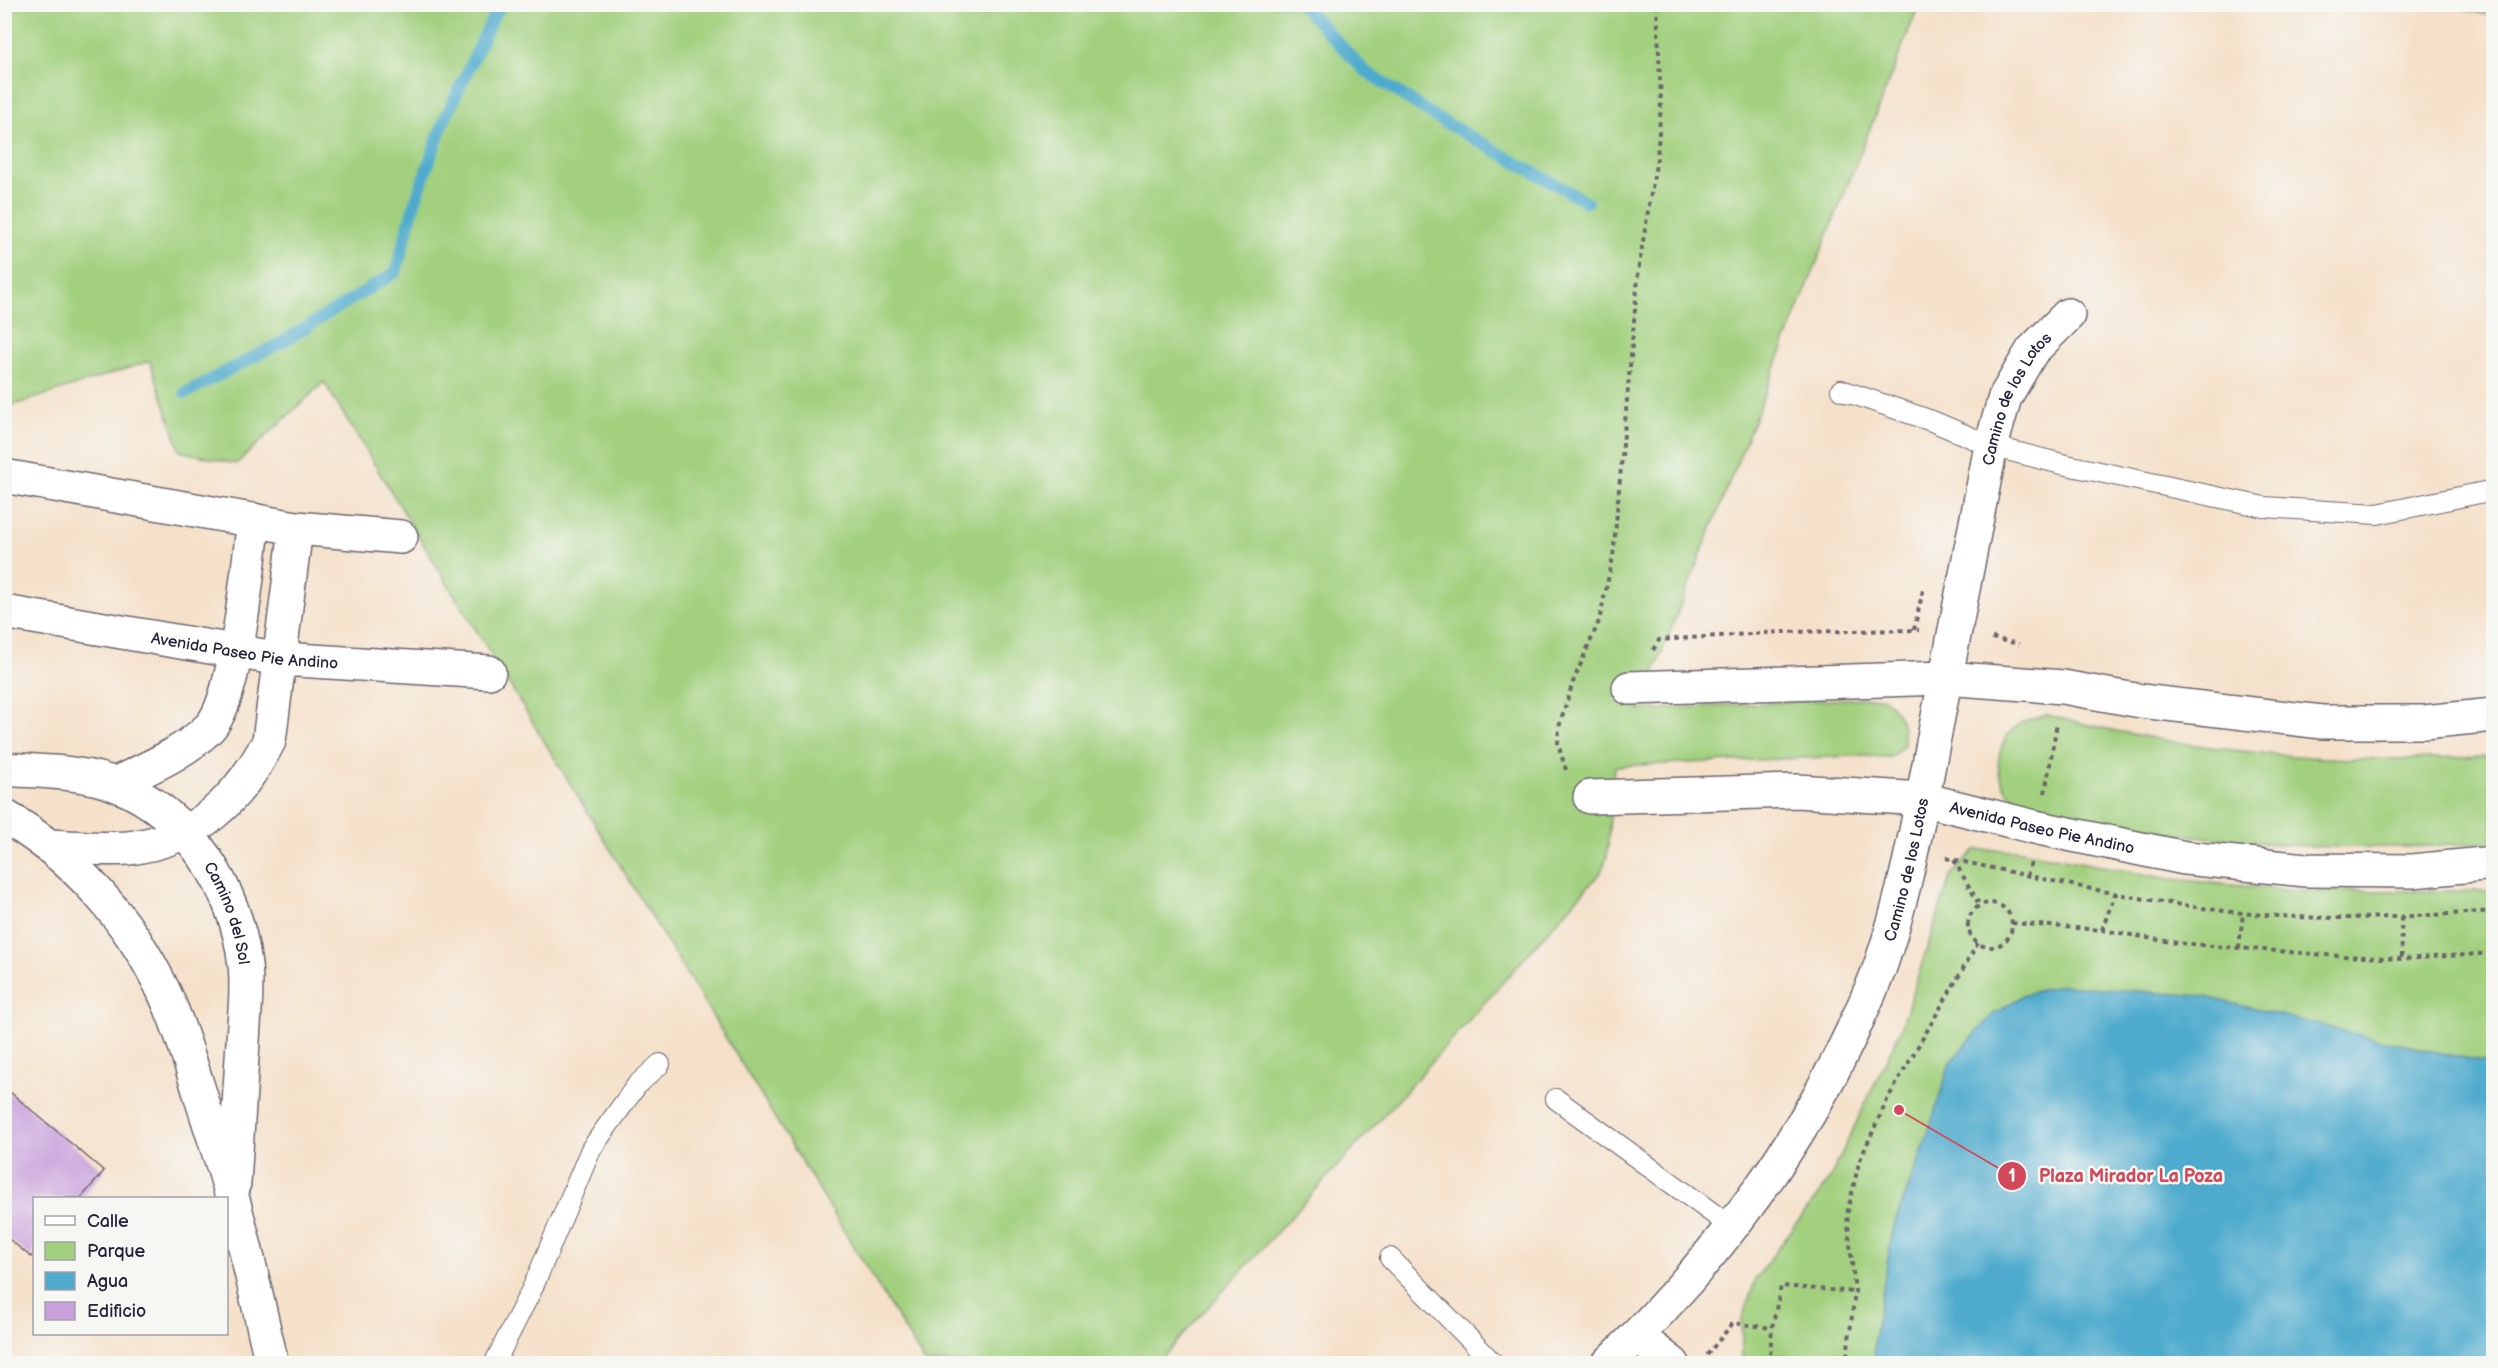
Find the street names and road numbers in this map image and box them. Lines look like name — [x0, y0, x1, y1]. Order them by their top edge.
street label: Camino de los Lotos — [1980, 329, 2056, 467]
street label: Avenida Paseo Pie Andino — [150, 629, 339, 674]
street label: Camino de los Lotos — [1881, 797, 1933, 944]
street label: Avenida Paseo Pie Andino — [1948, 798, 2136, 858]
street label: Camino del Sol — [199, 859, 253, 966]

